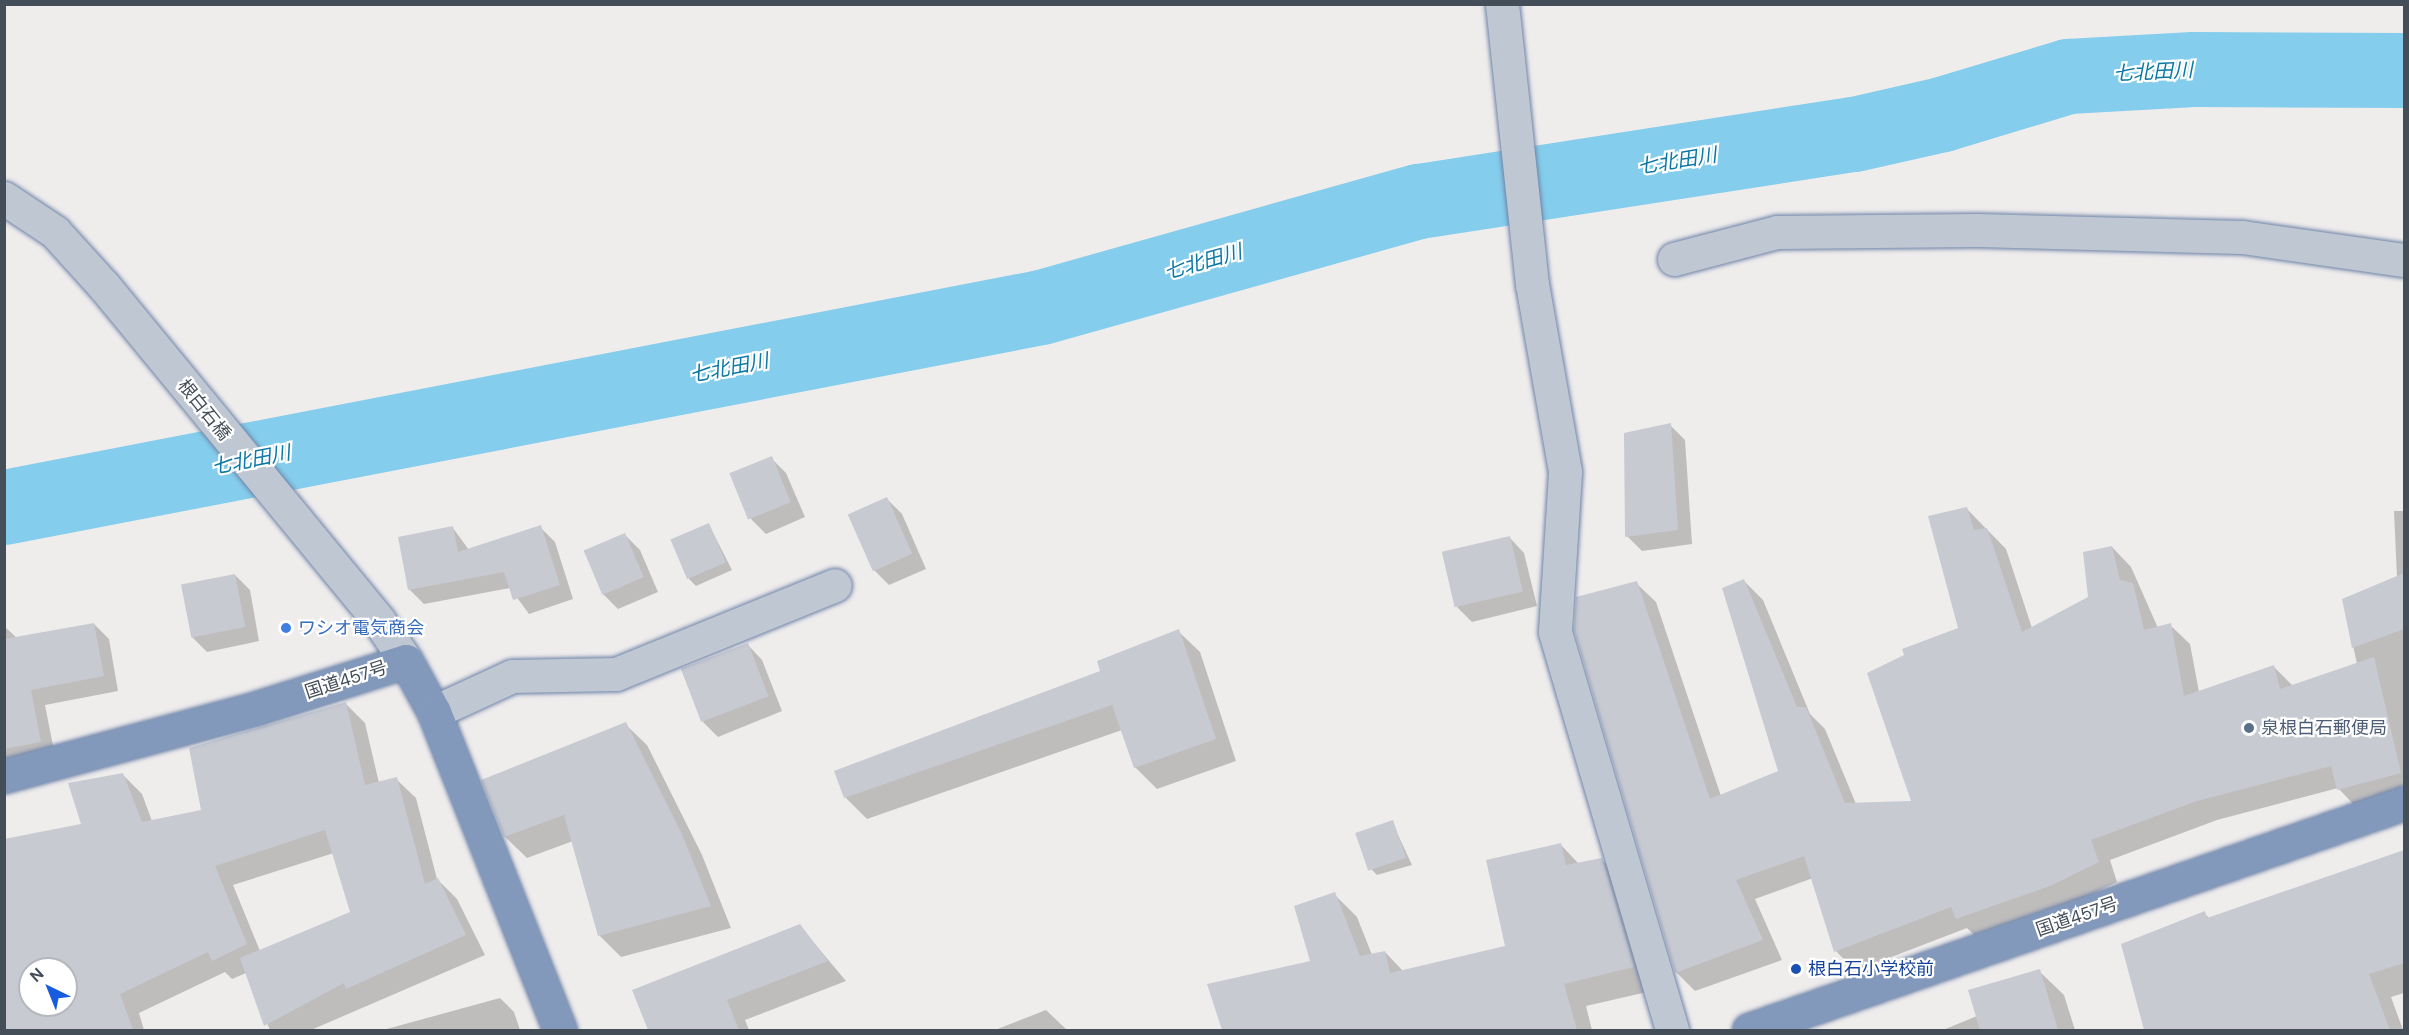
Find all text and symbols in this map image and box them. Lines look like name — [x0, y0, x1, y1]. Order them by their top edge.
water label: 七北田川 — [2112, 58, 2194, 86]
water label: 七北田川 — [1636, 143, 1718, 179]
water label: 七北田川 — [1161, 239, 1245, 285]
water label: 七北田川 — [687, 349, 771, 387]
street label: 根白石橋 — [173, 375, 235, 445]
water label: 七北田川 — [209, 441, 293, 479]
place label: ワシオ電気商会 — [298, 617, 424, 639]
marker: ワシオ電気商会 — [279, 621, 293, 635]
street label: 国道457号 — [302, 657, 390, 703]
place label: 泉根白石郵便局 — [2261, 717, 2387, 739]
marker: 泉根白石郵便局 — [2242, 721, 2256, 735]
street label: 国道457号 — [2033, 893, 2121, 941]
north arrow — [18, 957, 78, 1017]
place label: 根白石小学校前 — [1808, 958, 1934, 980]
marker: 根白石小学校前 — [1789, 962, 1803, 976]
text: N — [25, 963, 48, 987]

